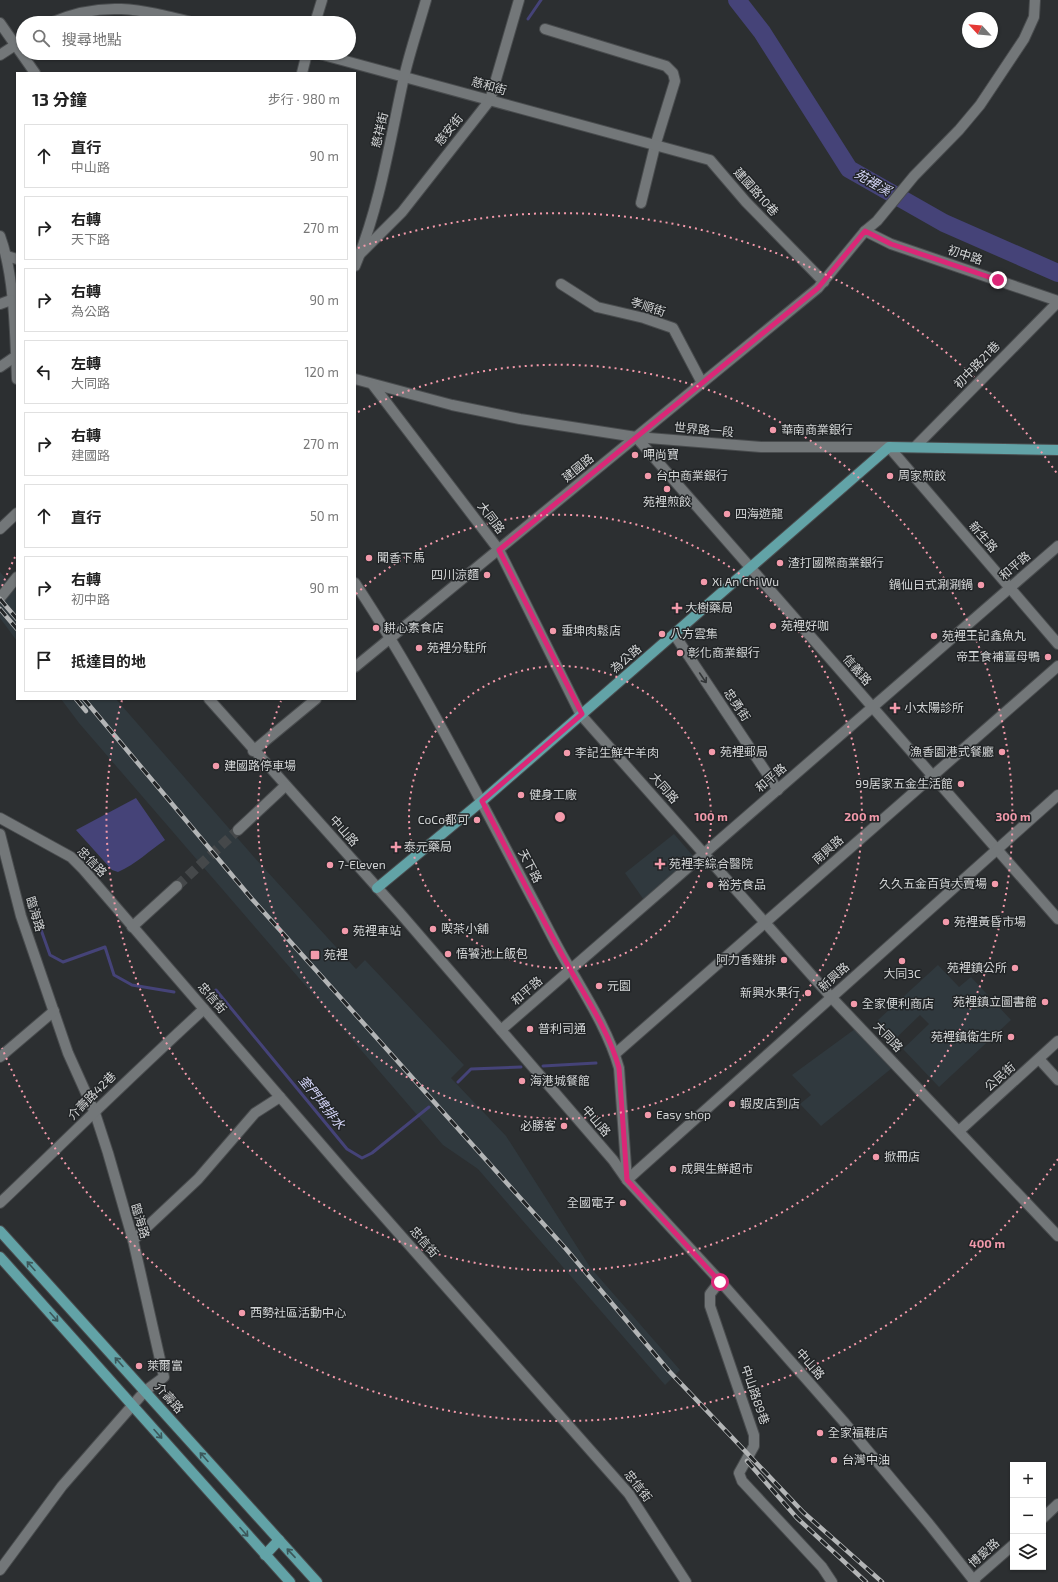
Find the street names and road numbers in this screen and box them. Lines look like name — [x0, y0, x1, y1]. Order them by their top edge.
street label: 慈和街 — [470, 73, 509, 97]
street label: 慈祥街 — [368, 111, 390, 149]
street label: 慈安街 — [431, 111, 465, 148]
street label: 建國路10巷 — [731, 164, 782, 218]
street label: 初中路 — [946, 242, 985, 266]
street label: 孝順街 — [629, 294, 668, 318]
street label: 初中路21巷 — [951, 338, 1002, 391]
street label: 世界路一段 — [674, 419, 735, 439]
street label: 建國路 — [559, 450, 596, 484]
street label: 大同路 — [475, 499, 508, 536]
street label: 新生路 — [967, 518, 1001, 555]
street label: 和平路 — [996, 548, 1033, 582]
street label: 為公路 — [607, 641, 644, 675]
street label: 信義路 — [841, 651, 875, 688]
street label: 忠勇街 — [722, 686, 754, 723]
street label: 和平路 — [752, 760, 789, 794]
street label: 大同路 — [648, 769, 682, 806]
street label: 中山路 — [327, 812, 362, 848]
street label: 南興路 — [809, 832, 846, 866]
street label: 忠信路 — [75, 843, 110, 879]
street label: 天下路 — [516, 846, 546, 885]
street label: 臨海路 — [24, 894, 48, 933]
street label: 新興路 — [815, 959, 851, 994]
street label: 和平路 — [508, 973, 545, 1007]
street label: 忠信街 — [196, 979, 230, 1016]
street label: 大同路 — [871, 1018, 906, 1054]
street label: 公民街 — [981, 1059, 1017, 1094]
street label: 介壽路42巷 — [64, 1068, 118, 1122]
street label: 中山路 — [580, 1102, 614, 1139]
street label: 臨海路 — [129, 1201, 153, 1240]
street label: 忠信街 — [408, 1223, 442, 1260]
street label: 中山路 — [794, 1345, 828, 1382]
street label: 中山路89巷 — [739, 1363, 773, 1426]
street label: 介壽路 — [152, 1379, 187, 1415]
street label: 忠信街 — [622, 1467, 655, 1504]
street label: 博愛路 — [965, 1535, 1001, 1570]

